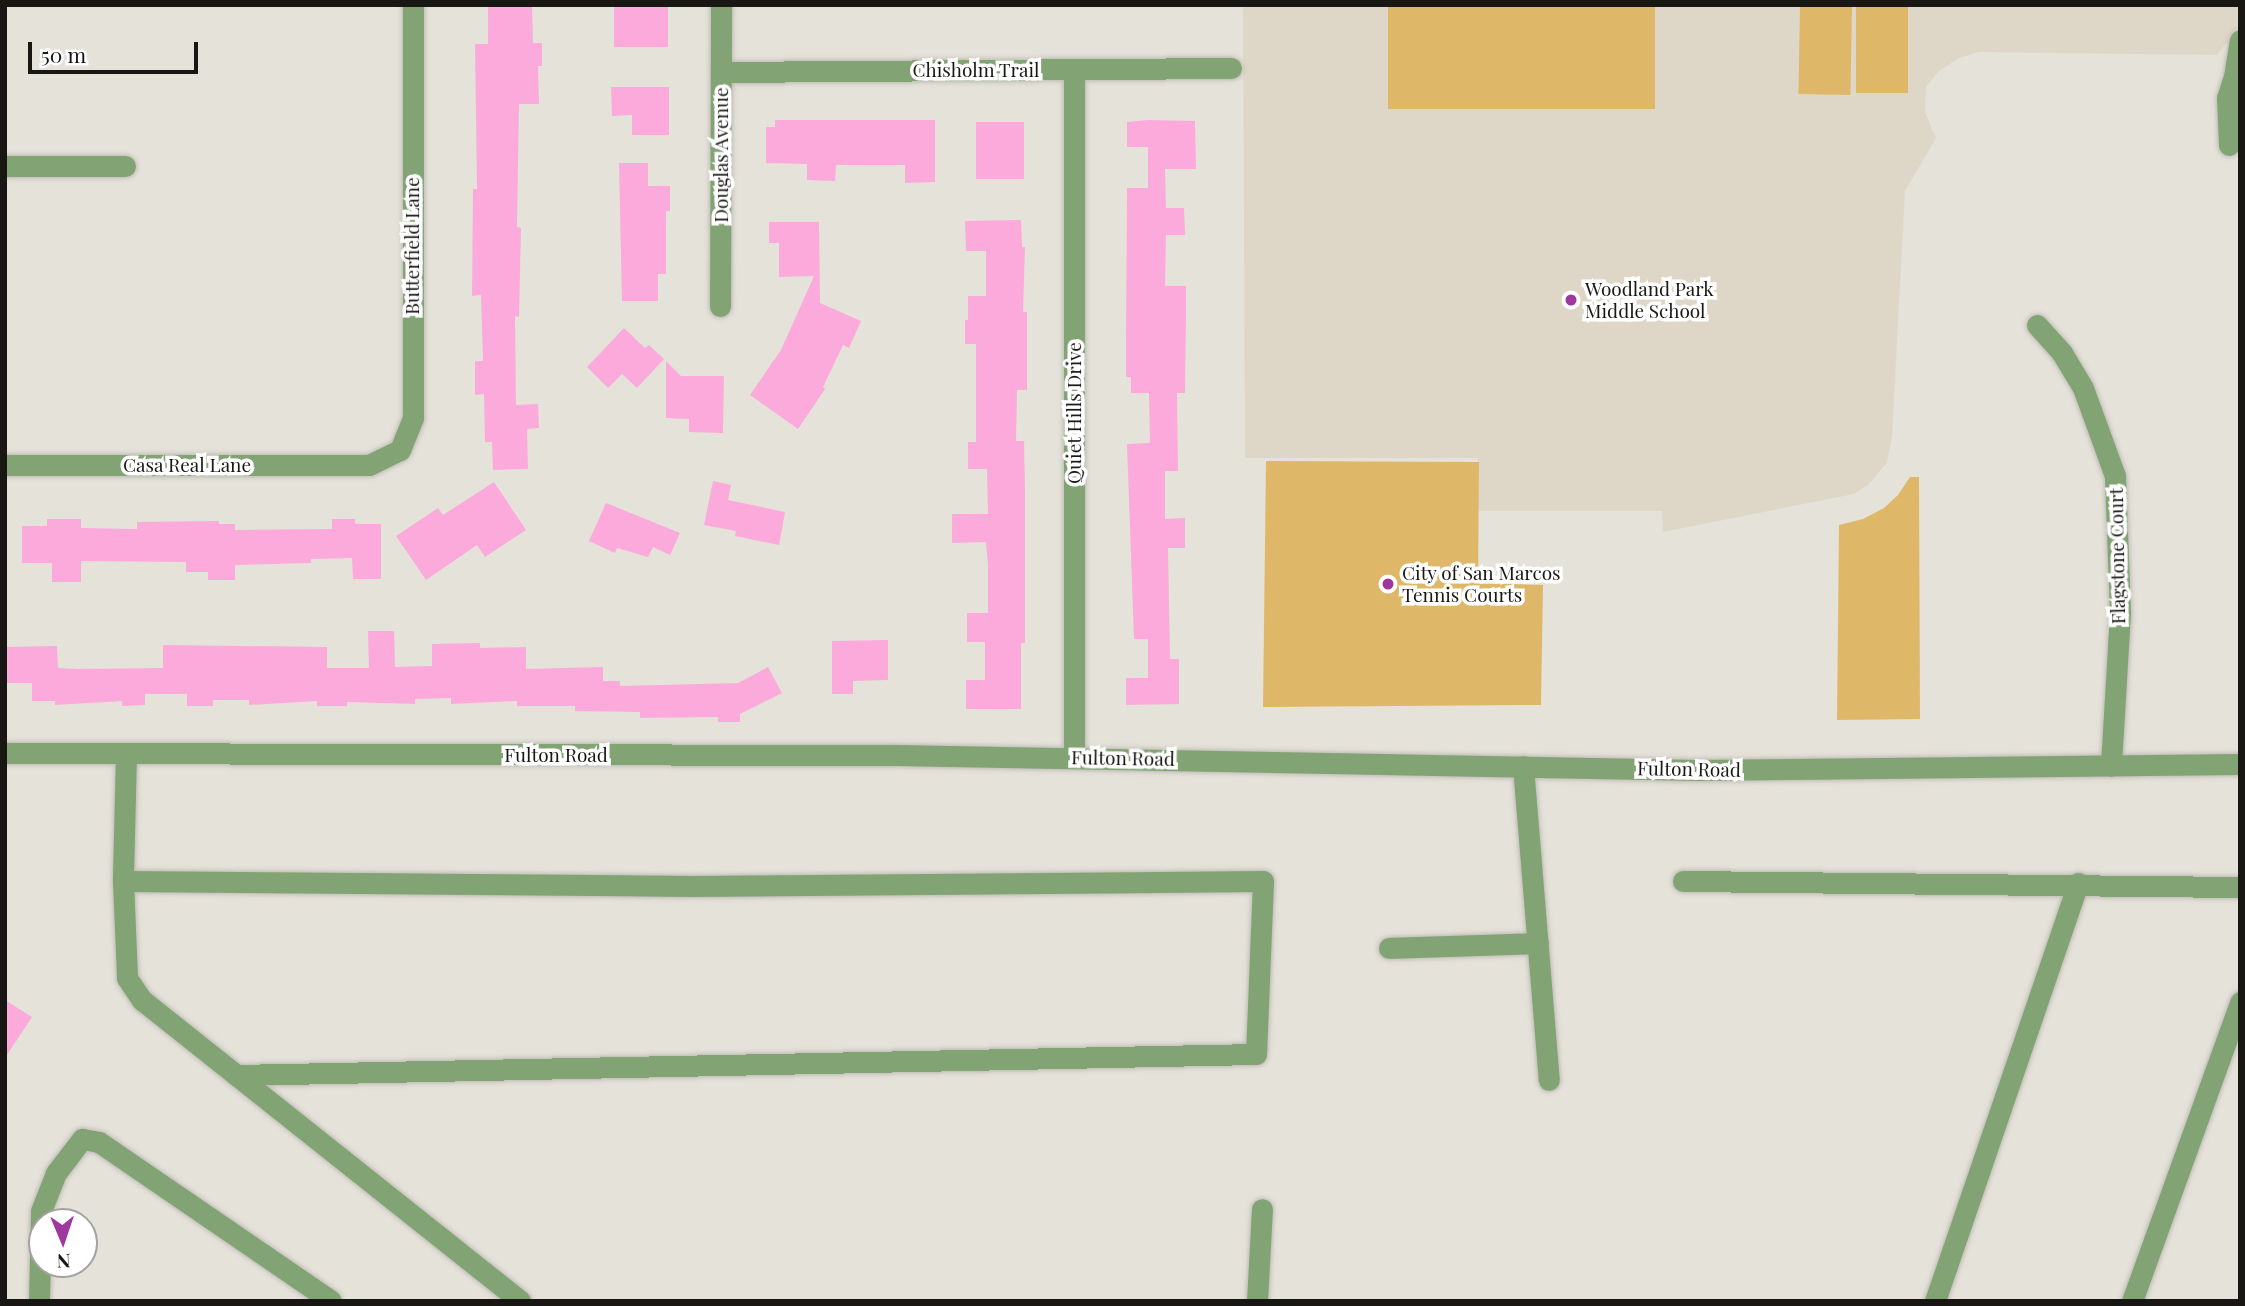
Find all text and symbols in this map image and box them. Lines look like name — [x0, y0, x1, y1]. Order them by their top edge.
scale bar — [32, 28, 201, 72]
text: 50 m — [41, 40, 86, 68]
street label: Chisholm Trail — [912, 59, 1040, 81]
street label: Douglas Avenue — [710, 87, 732, 223]
street label: Butterfield Lane — [401, 177, 423, 315]
place label: Woodland Park Middle School — [1585, 278, 1714, 322]
marker: Woodland Park Middle School — [1563, 292, 1579, 308]
street label: Quiet Hills Drive — [1063, 342, 1085, 484]
street label: Casa Real Lane — [123, 454, 251, 476]
street label: Flagstone Court — [2104, 488, 2130, 624]
place label: City of San Marcos Tennis Courts — [1402, 562, 1561, 606]
marker: City of San Marcos Tennis Courts — [1380, 576, 1396, 592]
street label: Fulton Road — [504, 744, 608, 766]
street label: Fulton Road — [1071, 746, 1175, 770]
street label: Fulton Road — [1637, 757, 1741, 781]
north arrow — [28, 1208, 98, 1278]
text: N — [56, 1249, 71, 1275]

